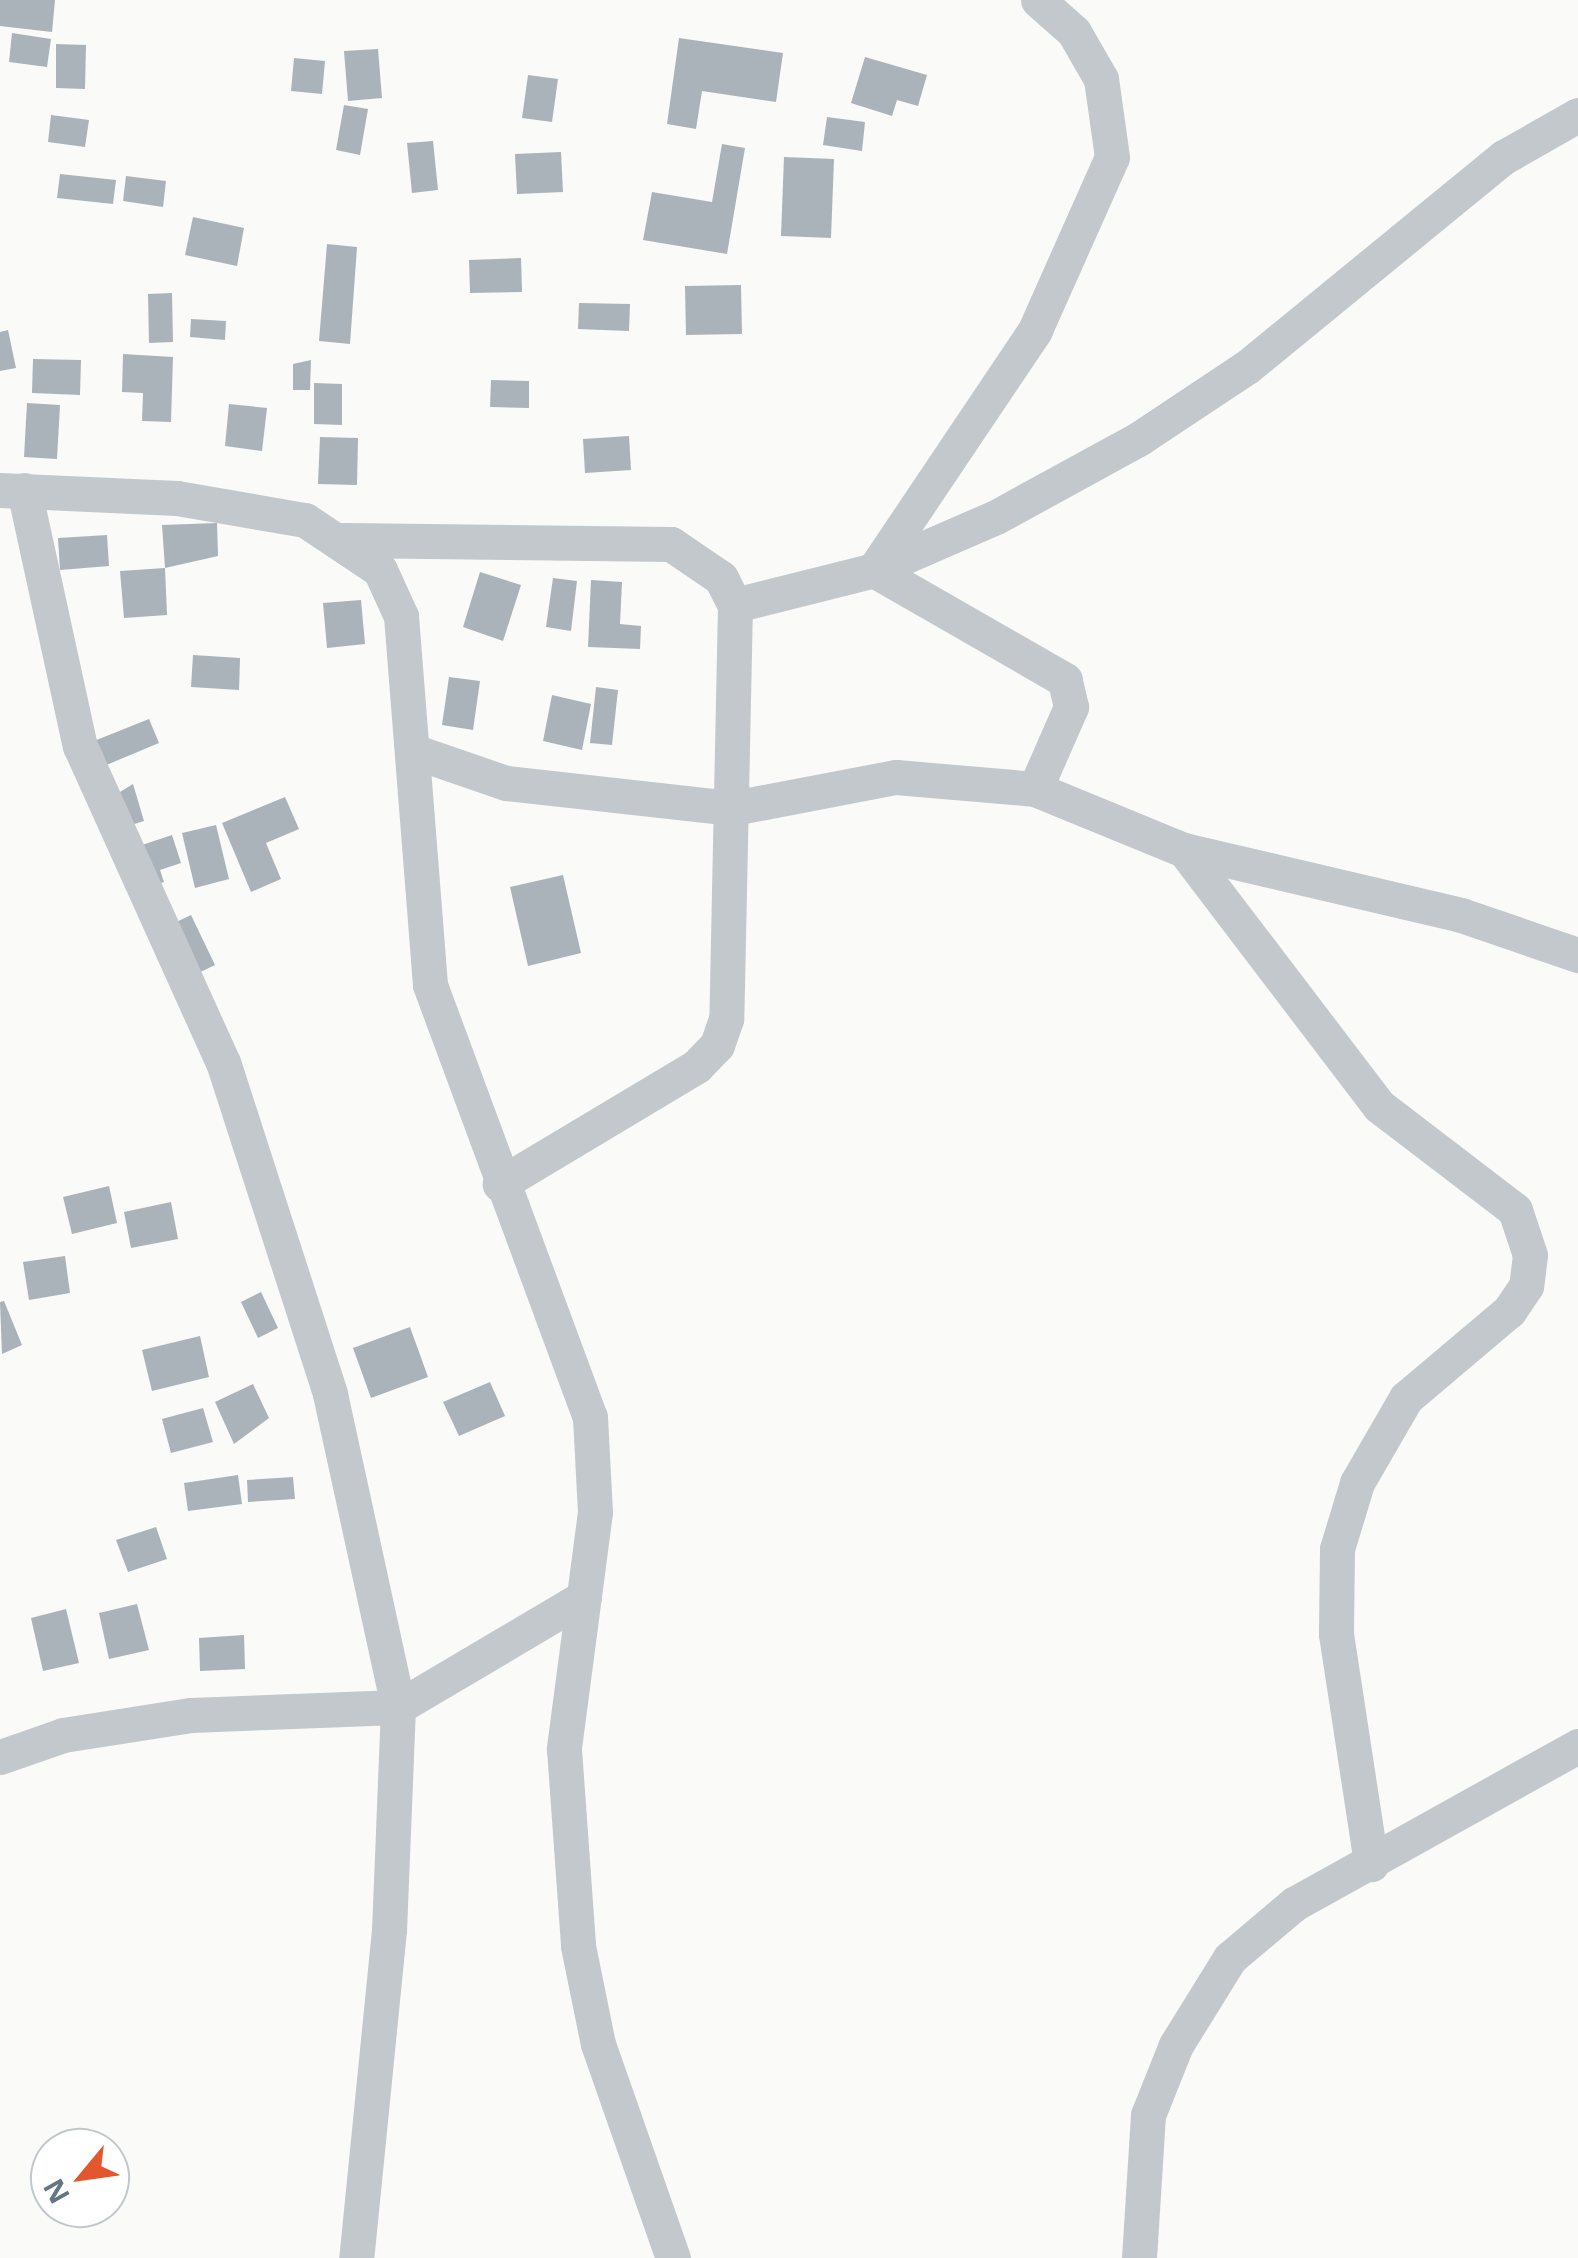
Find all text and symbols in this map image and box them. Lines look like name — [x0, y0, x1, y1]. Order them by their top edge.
north arrow — [30, 2128, 130, 2228]
text: N — [33, 2172, 78, 2211]

